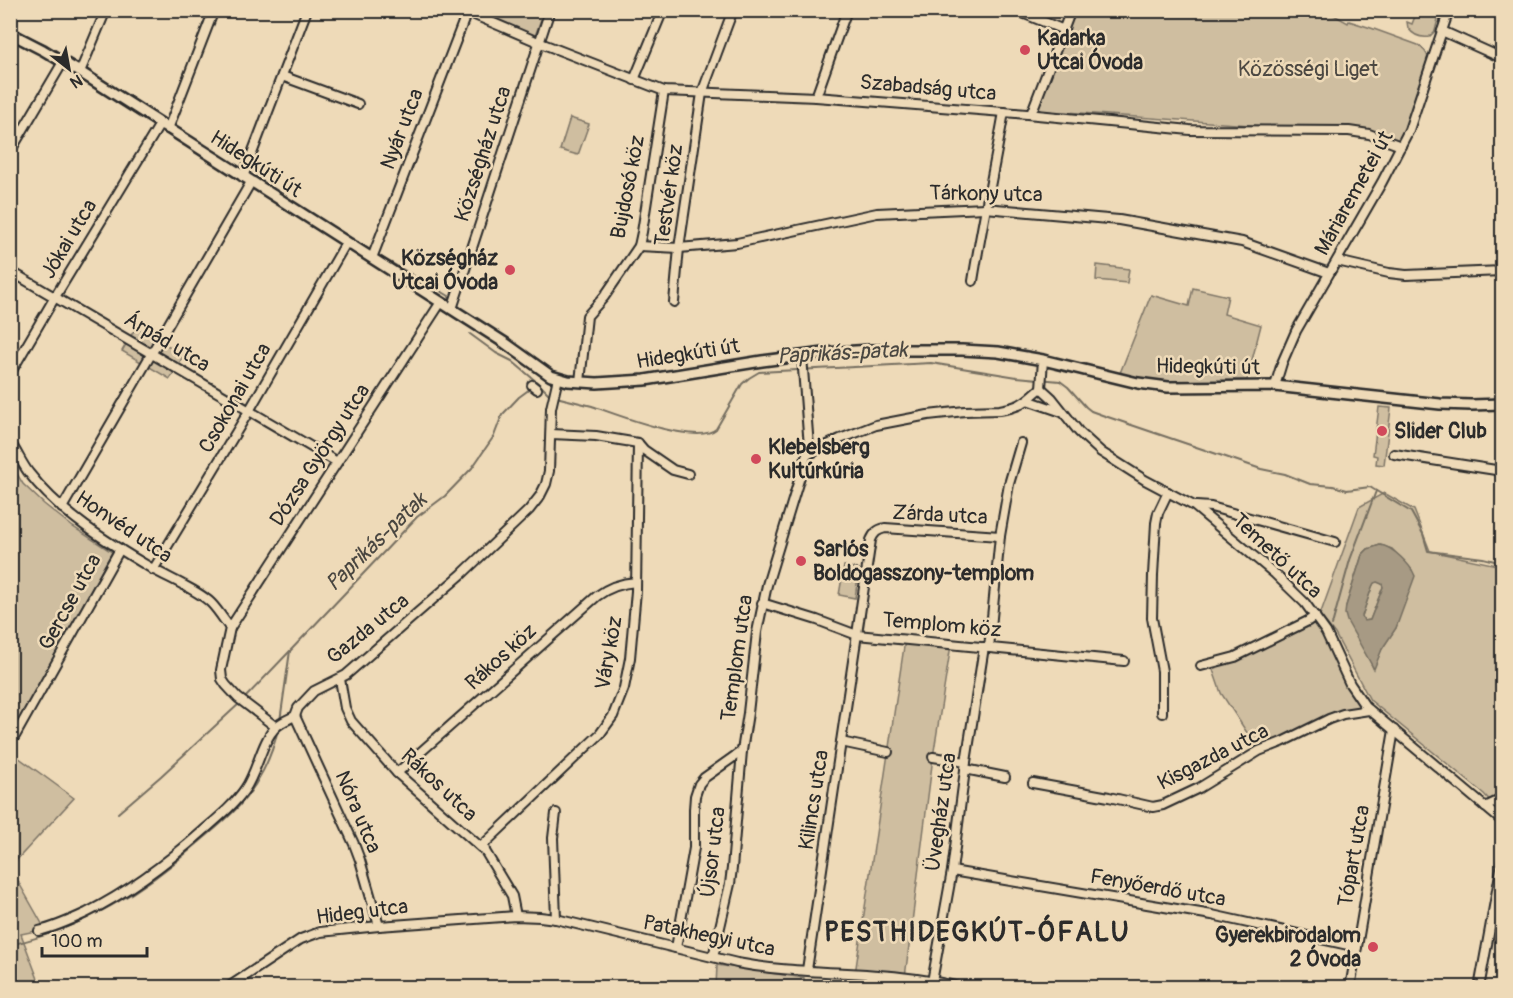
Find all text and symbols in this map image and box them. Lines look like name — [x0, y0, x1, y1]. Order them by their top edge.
place label: Kadarka Utcai Óvoda — [1037, 25, 1143, 76]
north arrow — [39, 39, 99, 99]
marker: Kadarka Utcai Óvoda — [1018, 43, 1032, 57]
park label: Közösségi Liget — [1238, 56, 1379, 83]
street label: Szabadság utca — [859, 69, 997, 107]
text: N — [66, 70, 86, 92]
street label: Községház utca — [448, 83, 518, 225]
street label: Nyár utca — [374, 85, 430, 173]
street label: Hidegkúti út — [205, 124, 307, 204]
street label: Máriaremetei út — [1309, 125, 1400, 260]
street label: Bujdosó köz — [605, 133, 651, 241]
street label: Testvér köz — [649, 142, 690, 248]
street label: Tárkony utca — [929, 180, 1043, 208]
street label: Jókai utca — [35, 194, 103, 284]
place label: Községház Utcai Óvoda — [392, 245, 498, 296]
marker: Községház Utcai Óvoda — [503, 263, 517, 277]
street label: Árpád utca — [119, 306, 215, 378]
street label: Hidegkúti út — [634, 332, 742, 375]
water label: Paprikás-patak — [776, 336, 910, 370]
street label: Csokonai utca — [193, 338, 277, 458]
street label: Hidegkúti út — [1156, 353, 1261, 381]
street label: Dózsa György utca — [264, 379, 376, 531]
place label: Slider Club — [1394, 418, 1487, 445]
marker: Slider Club — [1375, 424, 1389, 438]
place label: Klebelsberg Kultúrkúria — [768, 434, 870, 485]
marker: Klebelsberg Kultúrkúria — [749, 452, 763, 466]
street label: Honvéd utca — [70, 485, 178, 569]
water label: Paprikás-patak — [319, 485, 434, 597]
street label: Zárda utca — [892, 499, 988, 531]
street label: Temető utca — [1226, 507, 1328, 605]
place label: Sarlós Boldogasszony-templom — [813, 536, 1035, 587]
street label: Gercse utca — [32, 549, 108, 655]
marker: Sarlós Boldogasszony-templom — [794, 554, 808, 568]
street label: Gazda utca — [321, 587, 415, 671]
street label: Templom utca — [715, 593, 759, 723]
street label: Templom köz — [881, 606, 1003, 644]
street label: Váry köz — [589, 614, 629, 692]
street label: Rákos köz — [460, 618, 542, 696]
street label: Kisgazda utca — [1153, 717, 1273, 797]
street label: Rákos utca — [395, 743, 483, 827]
street label: Kilincs utca — [793, 748, 835, 852]
street label: Üvegház utca — [919, 751, 963, 873]
street label: Nóra utca — [329, 767, 387, 857]
street label: Tópart utca — [1332, 803, 1376, 909]
street label: Újsor utca — [694, 805, 732, 899]
street label: Fenyőerdő utca — [1088, 863, 1228, 913]
street label: Hideg utca — [314, 893, 410, 931]
street label: Patakhegyi utca — [640, 909, 778, 963]
district label: PESTHIDEGKÚT-ÓFALU — [824, 914, 1130, 949]
scale bar — [42, 920, 147, 958]
place label: Gyerekbirodalom 2 Óvoda — [1215, 922, 1361, 973]
text: 100 m — [51, 930, 103, 953]
marker: Gyerekbirodalom 2 Óvoda — [1366, 940, 1380, 954]

